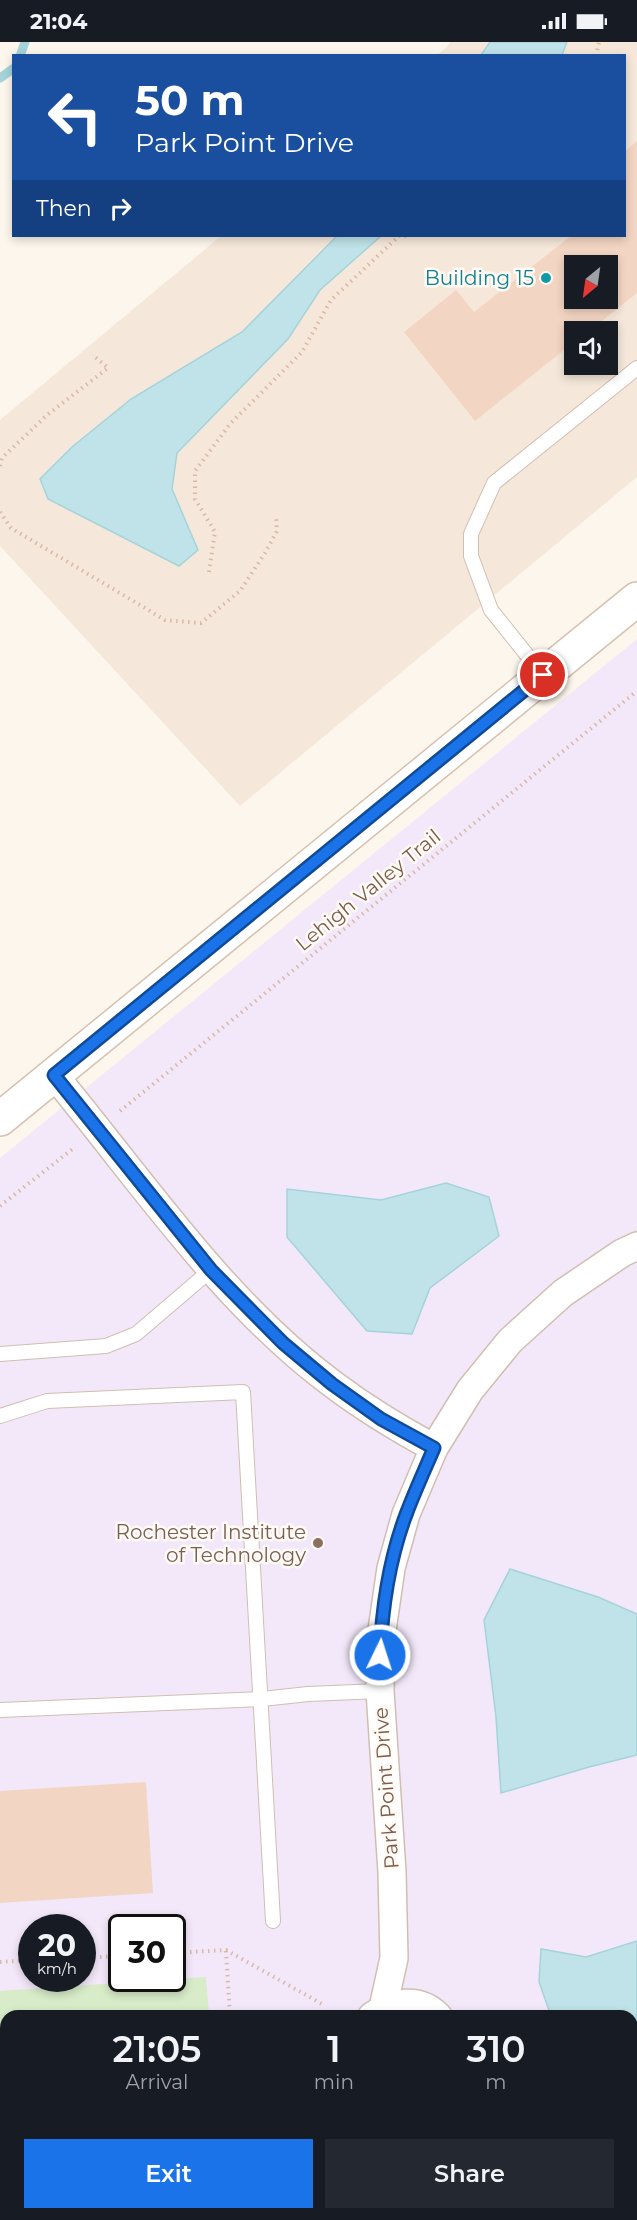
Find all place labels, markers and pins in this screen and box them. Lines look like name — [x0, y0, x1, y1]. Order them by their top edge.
place label: Building 15 — [425, 266, 534, 290]
marker: Building 15 — [539, 271, 553, 285]
pin — [517, 649, 568, 700]
place label: Rochester Institute of Technology — [115, 1520, 306, 1567]
marker: Rochester Institute of Technology — [311, 1536, 325, 1550]

